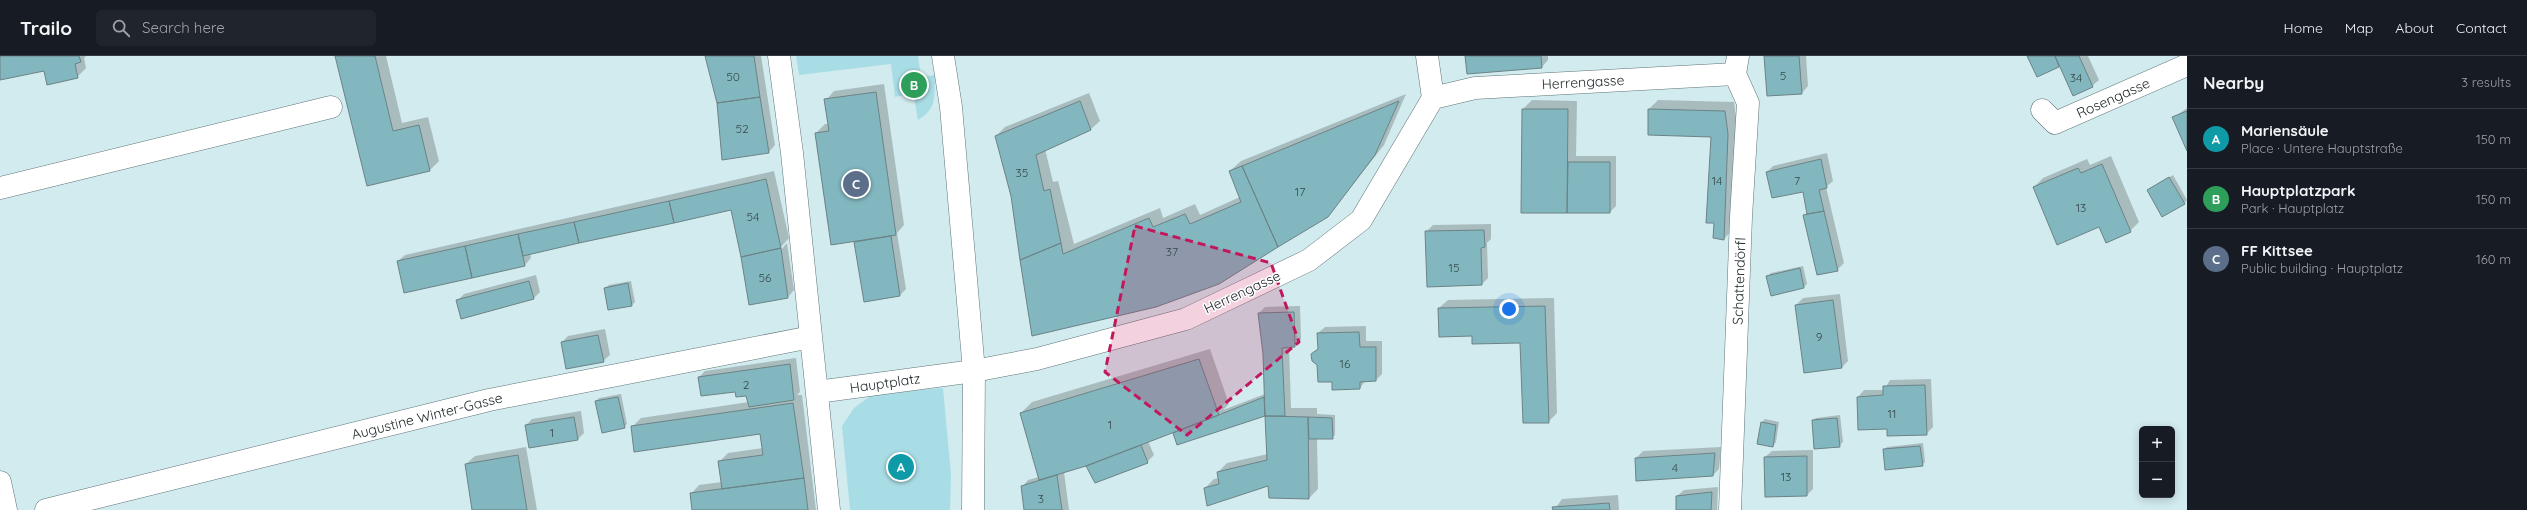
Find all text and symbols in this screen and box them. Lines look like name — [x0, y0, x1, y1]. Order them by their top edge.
search box — [96, 10, 376, 46]
text: Trailo — [20, 16, 72, 40]
icon: search — [110, 17, 132, 39]
text: Search here — [142, 18, 225, 37]
text: Home — [2284, 19, 2323, 37]
text: Map — [2345, 19, 2373, 37]
text: About — [2395, 19, 2434, 37]
text: Contact — [2456, 19, 2507, 37]
house number: 5 — [1780, 68, 1786, 83]
house number: 50 — [726, 69, 740, 84]
pin: B — [901, 70, 927, 100]
house number: 34 — [2070, 70, 2082, 85]
street label: Herrengasse — [1541, 71, 1625, 93]
text: Nearby — [2203, 72, 2264, 93]
street label: Rosengasse — [2073, 74, 2153, 122]
text: 3 results — [2461, 74, 2511, 90]
house number: 52 — [735, 121, 749, 136]
text: Mariensäule — [2241, 121, 2329, 140]
text: A — [2212, 131, 2220, 147]
text: 150 m — [2476, 131, 2511, 147]
text: Place · Untere Hauptstraße — [2241, 140, 2403, 156]
house number: 35 — [1016, 165, 1028, 180]
pin: C — [843, 169, 869, 199]
house number: 14 — [1712, 173, 1722, 188]
house number: 7 — [1794, 173, 1800, 188]
text: Hauptplatzpark — [2241, 181, 2356, 200]
house number: 17 — [1295, 184, 1305, 199]
text: B — [2212, 191, 2220, 207]
text: 150 m — [2476, 191, 2511, 207]
house number: 13 — [2076, 200, 2086, 215]
text: Park · Hauptplatz — [2241, 200, 2344, 216]
house number: 54 — [747, 209, 759, 224]
street label: Schattendörfl — [1728, 237, 1750, 325]
text: FF Kittsee — [2241, 241, 2313, 260]
house number: 37 — [1166, 244, 1178, 259]
text: C — [2212, 251, 2220, 267]
text: 160 m — [2476, 251, 2511, 267]
house number: 15 — [1449, 260, 1459, 275]
text: Public building · Hauptplatz — [2241, 260, 2403, 276]
street label: Herrengasse — [1201, 266, 1283, 318]
house number: 56 — [759, 270, 772, 285]
your location — [1499, 299, 1519, 319]
house number: 9 — [1816, 329, 1823, 344]
house number: 16 — [1340, 356, 1351, 371]
street label: Hauptplatz — [848, 369, 922, 397]
house number: 2 — [743, 377, 750, 392]
street label: Augustine Winter-Gasse — [350, 389, 504, 443]
house number: 11 — [1888, 406, 1896, 421]
house number: 1 — [1108, 417, 1112, 432]
house number: 1 — [550, 425, 554, 440]
map controls — [2139, 426, 2175, 498]
button: + — [2139, 426, 2175, 462]
pin: A — [888, 452, 914, 482]
house number: 4 — [1672, 460, 1678, 475]
button: − — [2139, 462, 2175, 498]
house number: 13 — [1781, 469, 1791, 484]
house number: 3 — [1038, 491, 1044, 506]

